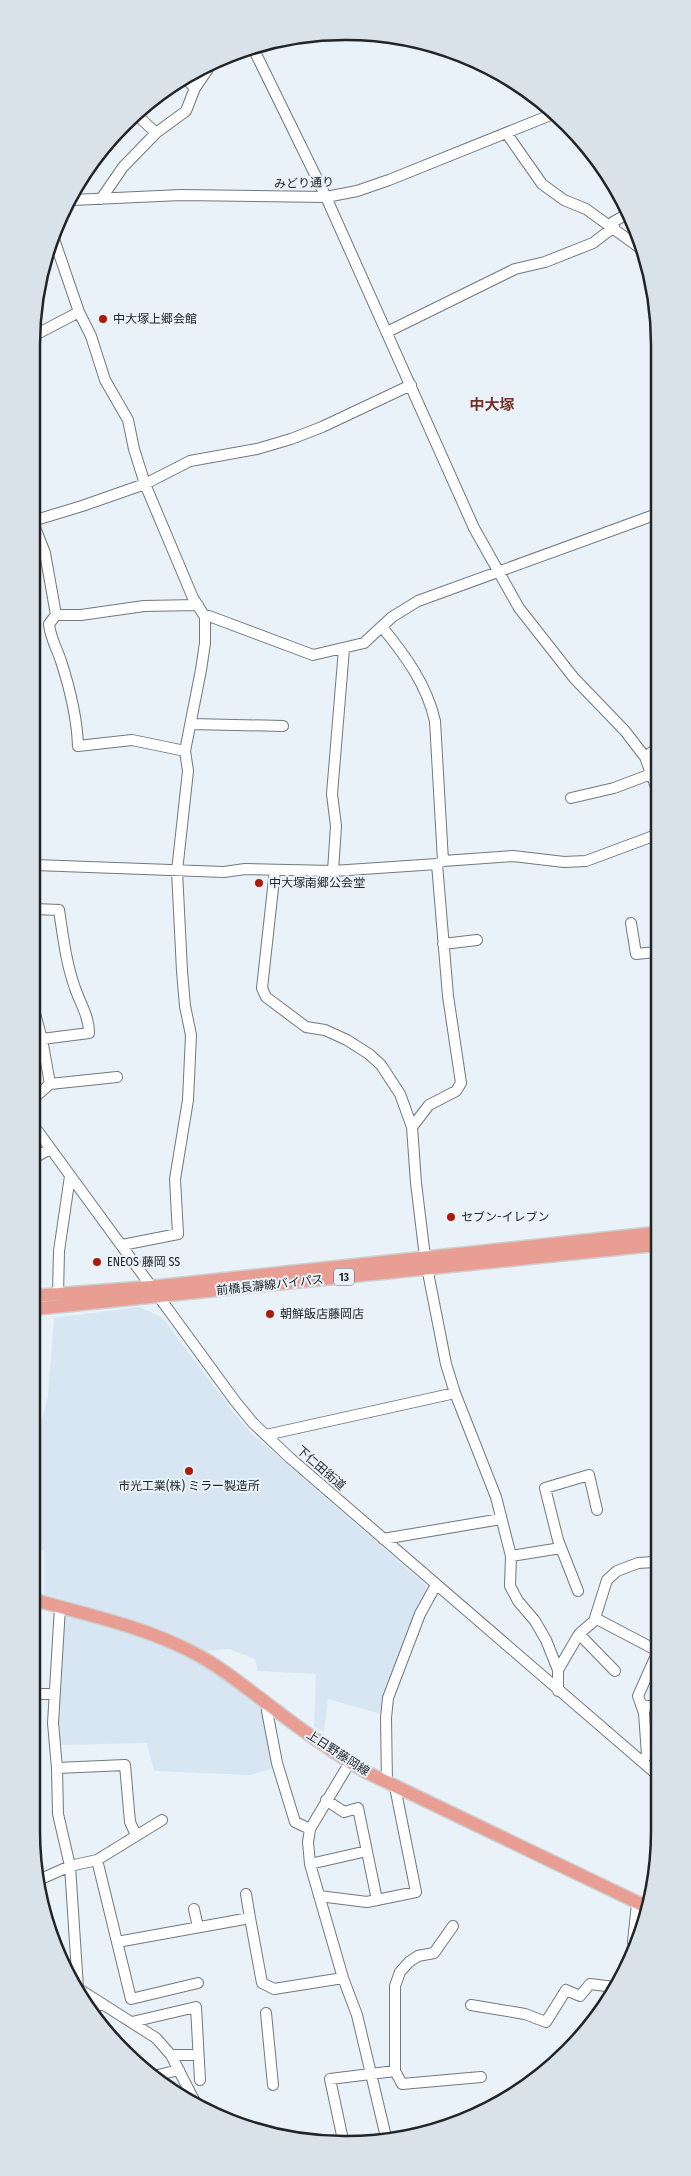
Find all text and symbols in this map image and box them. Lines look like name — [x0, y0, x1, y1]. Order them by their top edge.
street label: みどり通り — [274, 175, 334, 191]
place label: 中大塚上郷会館 — [113, 312, 197, 326]
marker: 中大塚上郷会館 — [97, 313, 109, 325]
district label: 中大塚 — [469, 396, 515, 414]
place label: 中大塚南郷公会堂 — [269, 876, 365, 890]
marker: 中大塚南郷公会堂 — [253, 877, 265, 889]
place label: セブン-イレブン — [461, 1210, 549, 1224]
marker: セブン-イレブン — [445, 1211, 457, 1223]
place label: ENEOS 藤岡 SS — [107, 1255, 180, 1269]
marker: ENEOS 藤岡 SS — [91, 1256, 103, 1268]
road number: 13 — [334, 1268, 354, 1286]
street label: 前橋長瀞線バイパス — [216, 1272, 324, 1298]
place label: 朝鮮飯店藤岡店 — [280, 1307, 364, 1321]
marker: 朝鮮飯店藤岡店 — [264, 1308, 276, 1320]
street label: 下仁田街道 — [294, 1443, 348, 1493]
marker: 市光工業(株) ミラー製造所 — [183, 1465, 195, 1477]
place label: 市光工業(株) ミラー製造所 — [118, 1479, 260, 1493]
street label: 上日野藤岡線 — [304, 1728, 372, 1778]

